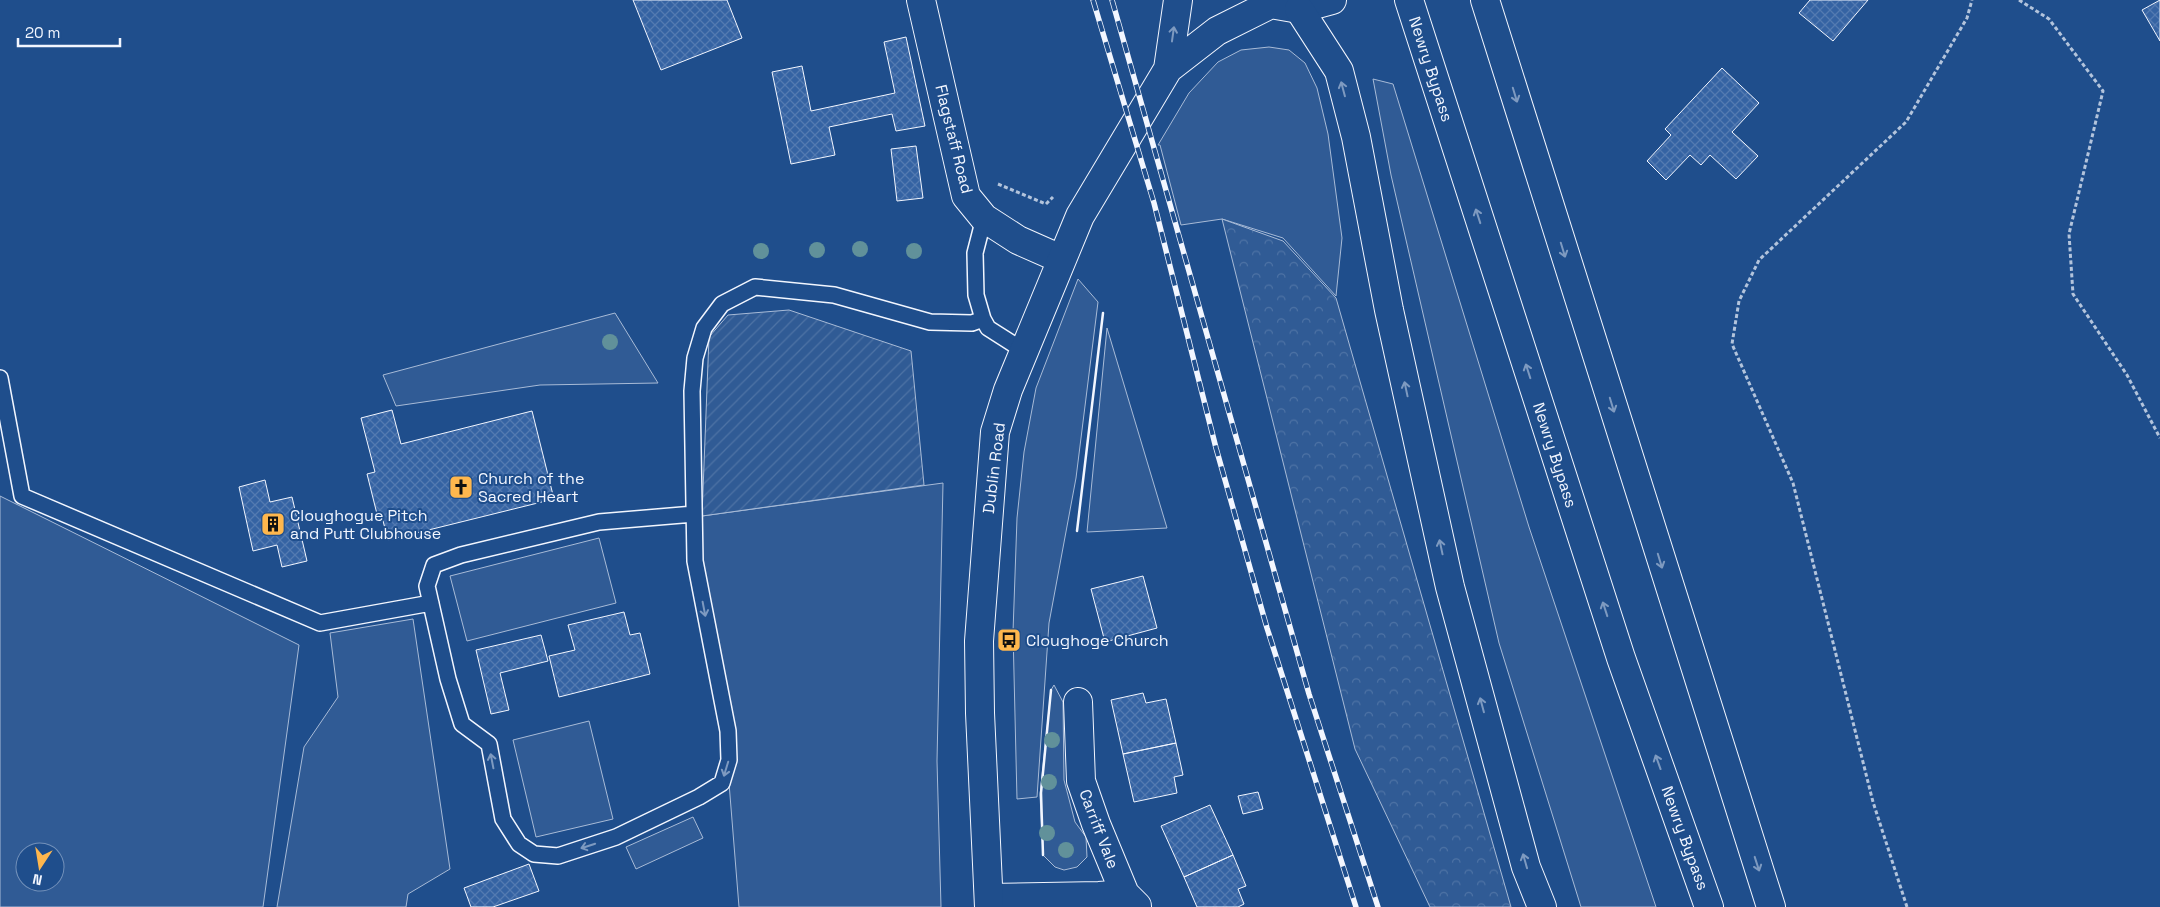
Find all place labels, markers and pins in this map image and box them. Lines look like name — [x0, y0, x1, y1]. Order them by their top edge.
place label: Church of the Sacred Heart — [478, 468, 584, 507]
church icon: Church of the Sacred Heart — [448, 474, 474, 500]
place label: Cloughogue Pitch and Putt Clubhouse — [290, 505, 441, 544]
building icon: Cloughogue Pitch and Putt Clubhouse — [260, 511, 286, 537]
bus stop icon: Cloughoge Church — [996, 627, 1022, 653]
place label: Cloughoge Church — [1026, 630, 1169, 651]

